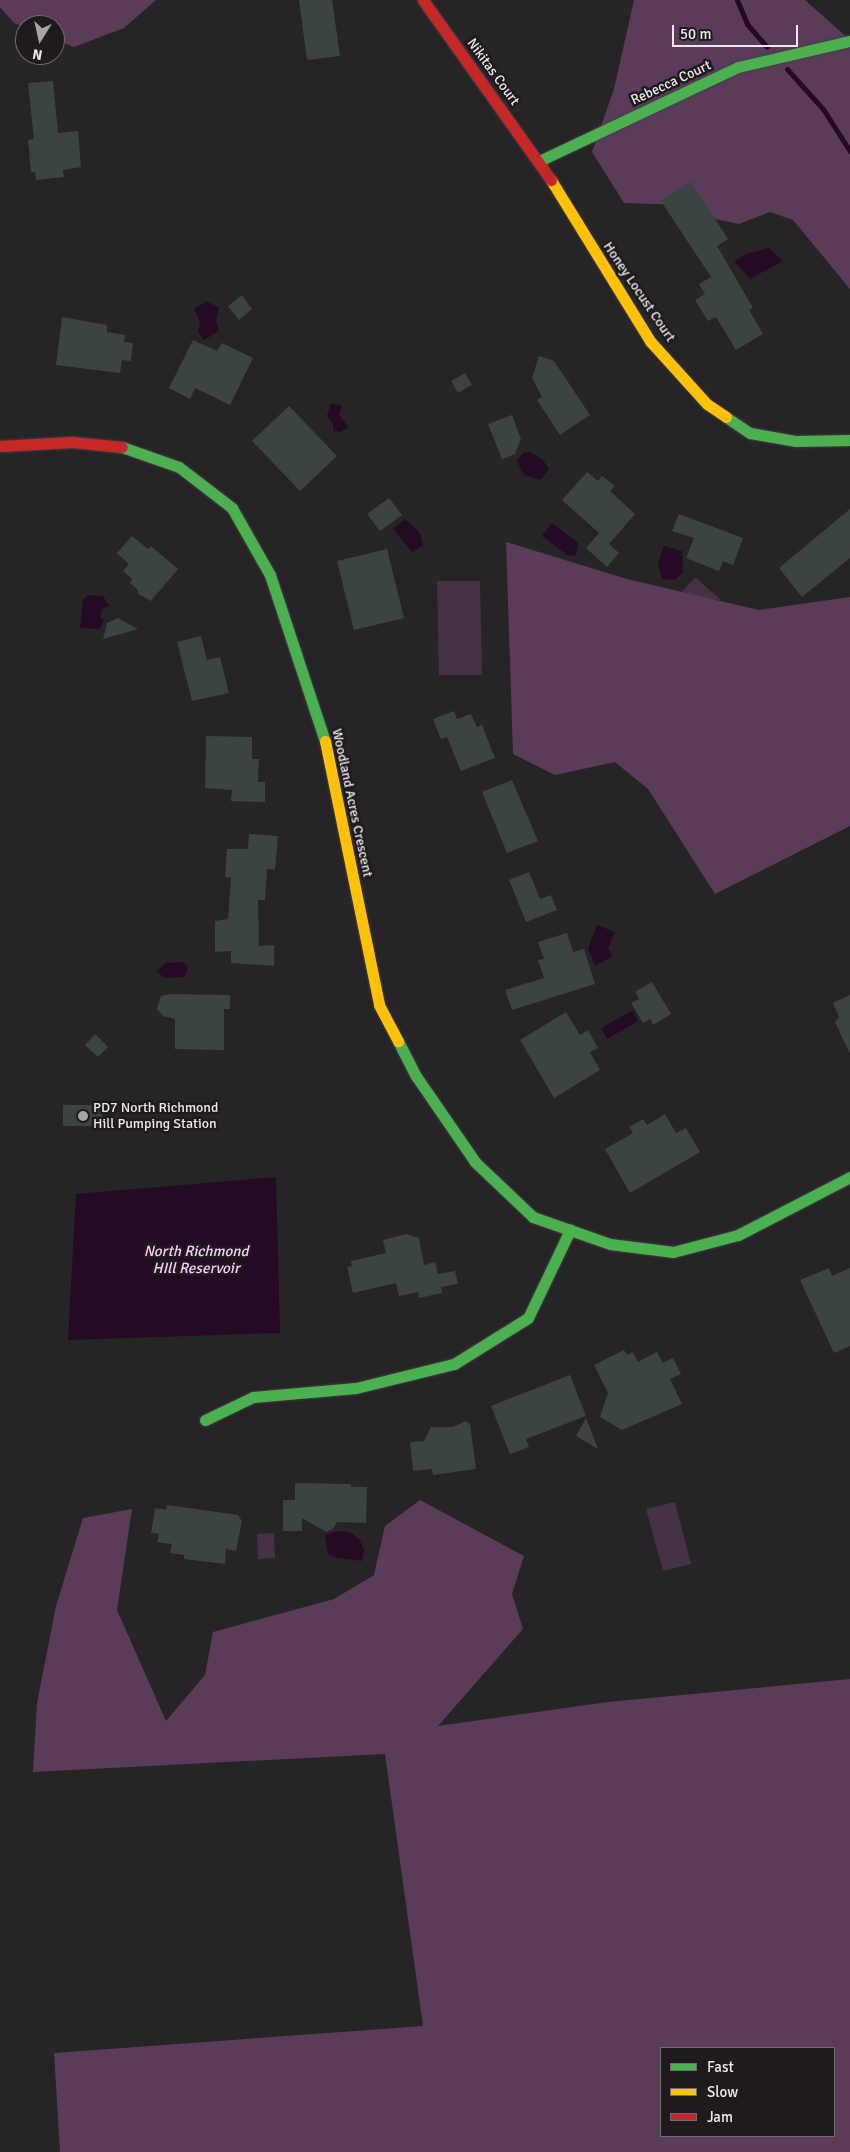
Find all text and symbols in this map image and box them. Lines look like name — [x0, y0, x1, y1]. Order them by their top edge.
north arrow — [15, 15, 65, 65]
scale bar — [675, 15, 801, 47]
text: 50 m — [680, 25, 711, 43]
street label: Nikitas Court — [463, 35, 523, 109]
text: N — [31, 45, 44, 63]
street label: Rebecca Court — [628, 57, 714, 109]
street label: Honey Locust Court — [599, 239, 679, 345]
street label: Woodland Acres Crescent — [328, 727, 376, 879]
place label: PD7 North Richmond Hill Pumping Station — [93, 1100, 218, 1132]
marker: PD7 North Richmond Hill Pumping Station — [77, 1110, 89, 1122]
water label: North Richmond HIll Reservoir — [144, 1242, 248, 1277]
legend — [660, 2047, 835, 2137]
text: Fast — [707, 2058, 734, 2076]
text: Slow — [707, 2083, 738, 2101]
text: Jam — [707, 2108, 733, 2126]

